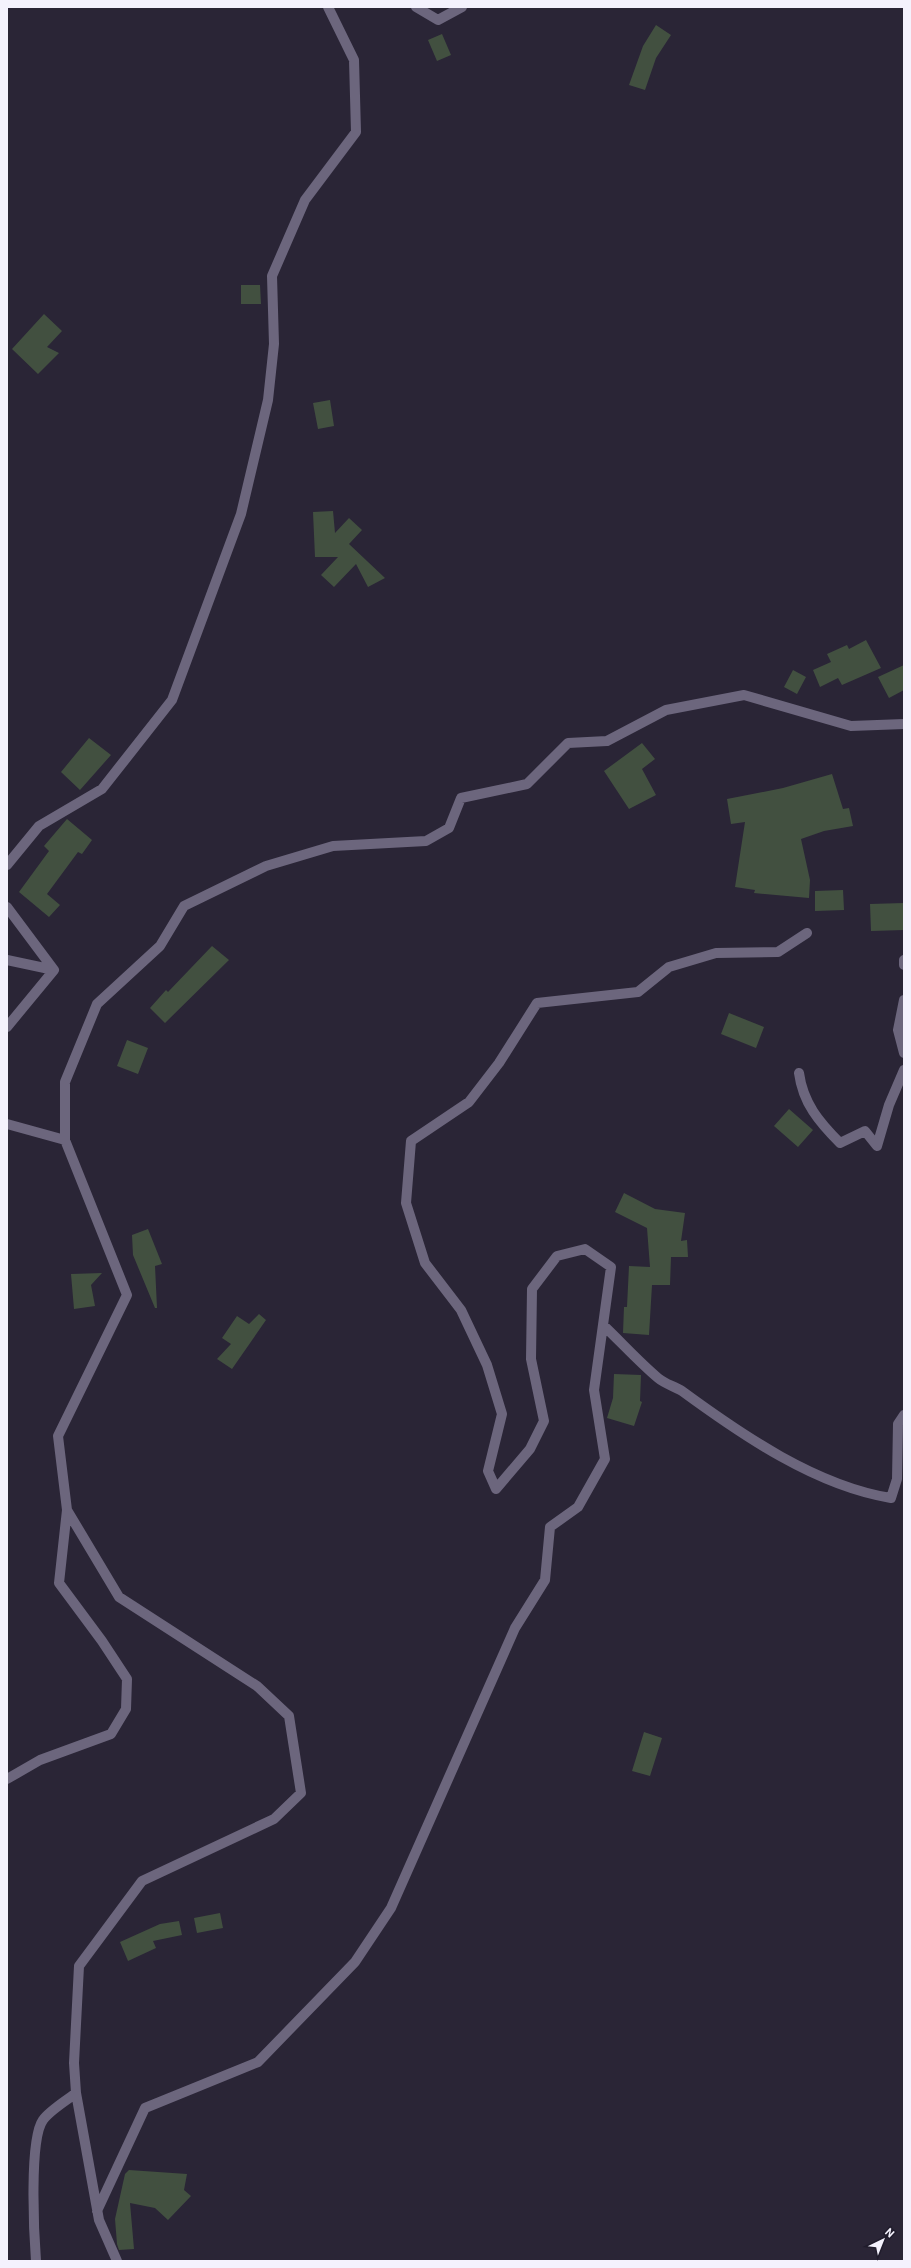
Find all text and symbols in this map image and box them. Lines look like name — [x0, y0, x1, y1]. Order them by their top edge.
north arrow — [863, 2220, 903, 2260]
text: N — [882, 2226, 897, 2241]

